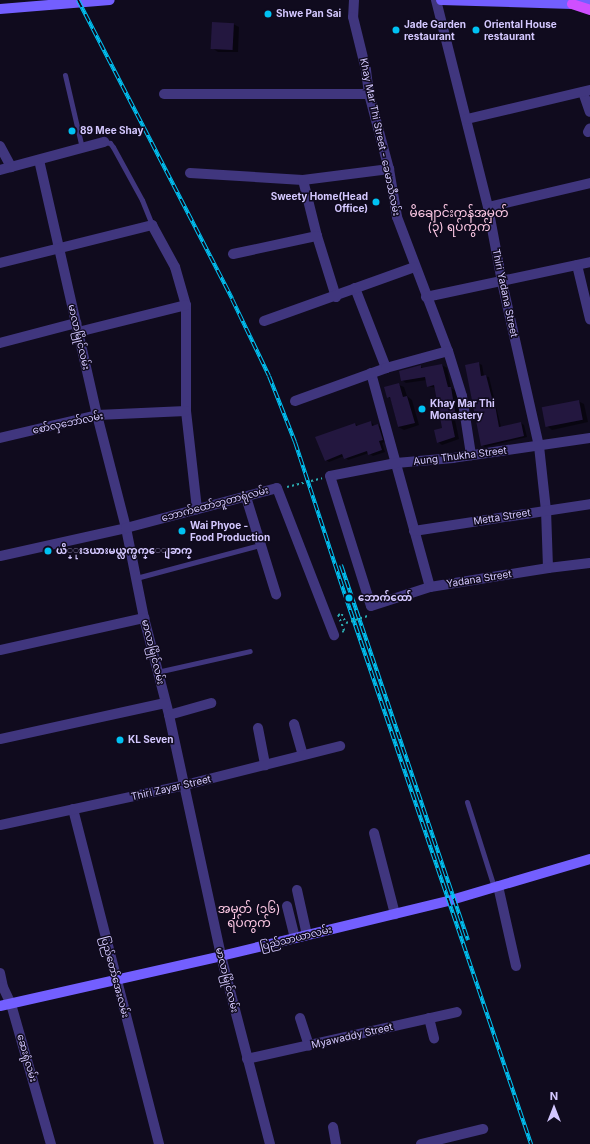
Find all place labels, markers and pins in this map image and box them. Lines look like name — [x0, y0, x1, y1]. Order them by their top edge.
place label: Shwe Pan Sai — [276, 8, 341, 20]
marker: Shwe Pan Sai — [263, 9, 273, 19]
place label: Jade Garden restaurant — [404, 18, 466, 42]
place label: Oriental House restaurant — [484, 18, 557, 42]
marker: Jade Garden restaurant — [391, 25, 401, 35]
marker: Oriental House restaurant — [471, 25, 481, 35]
place label: 89 Mee Shay — [80, 125, 143, 137]
marker: 89 Mee Shay — [67, 126, 77, 136]
place label: Sweety Home(Head Office) — [271, 190, 368, 214]
marker: Sweety Home(Head Office) — [371, 197, 381, 207]
place label: Khay Mar Thi Monastery — [430, 397, 495, 420]
marker: Khay Mar Thi Monastery — [417, 404, 427, 414]
place label: Wai Phyoe - Food Production — [190, 519, 270, 542]
marker: Wai Phyoe - Food Production — [177, 526, 187, 536]
place label: ယိ္ုးဒယားမယ္လက္ဖက္ေျခာက္ — [56, 545, 192, 557]
marker: ယိ္ုးဒယားမယ္လက္ဖက္ေျခာက္ — [43, 546, 53, 556]
marker: ဘောက်ထော် — [343, 592, 355, 604]
place label: ဘောက်ထော် — [358, 592, 412, 604]
place label: KL Seven — [128, 734, 174, 746]
marker: KL Seven — [115, 735, 125, 745]

